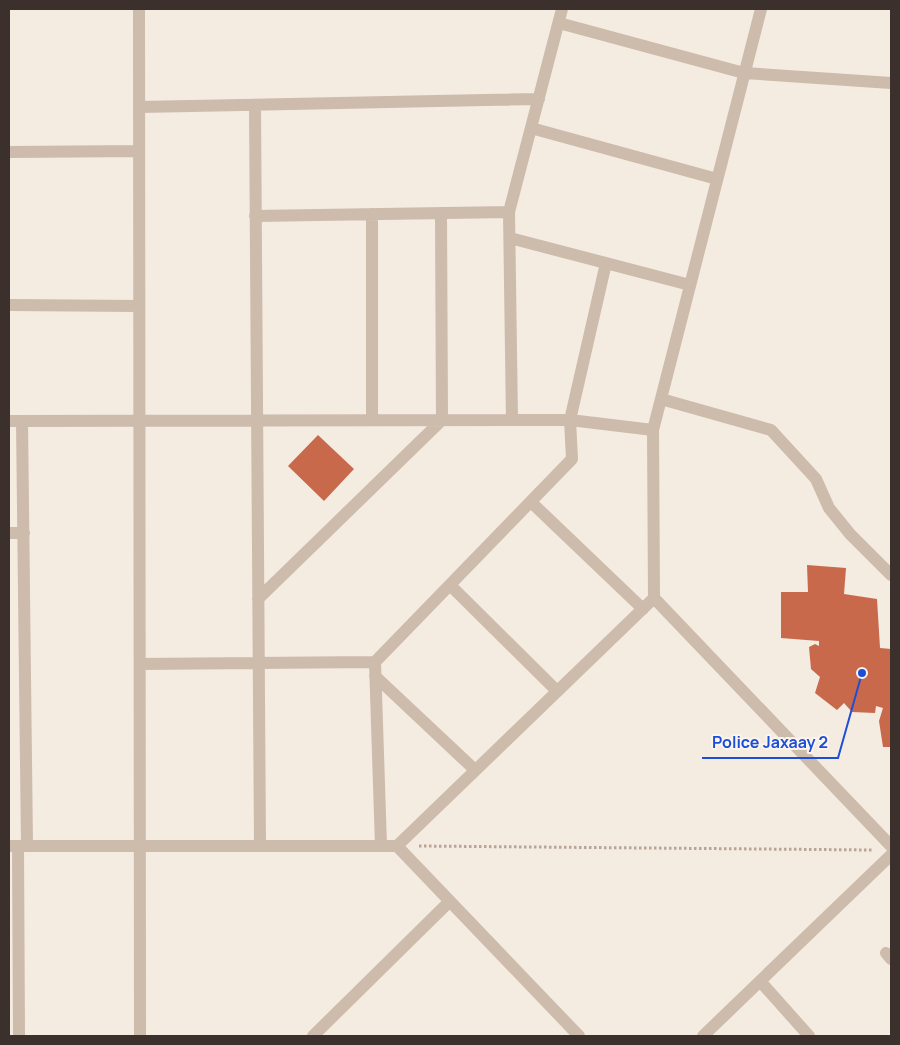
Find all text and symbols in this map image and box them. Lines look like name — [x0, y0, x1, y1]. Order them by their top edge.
callout: Police Jaxaay 2 — [702, 727, 838, 758]
text: Police Jaxaay 2 — [712, 731, 828, 753]

